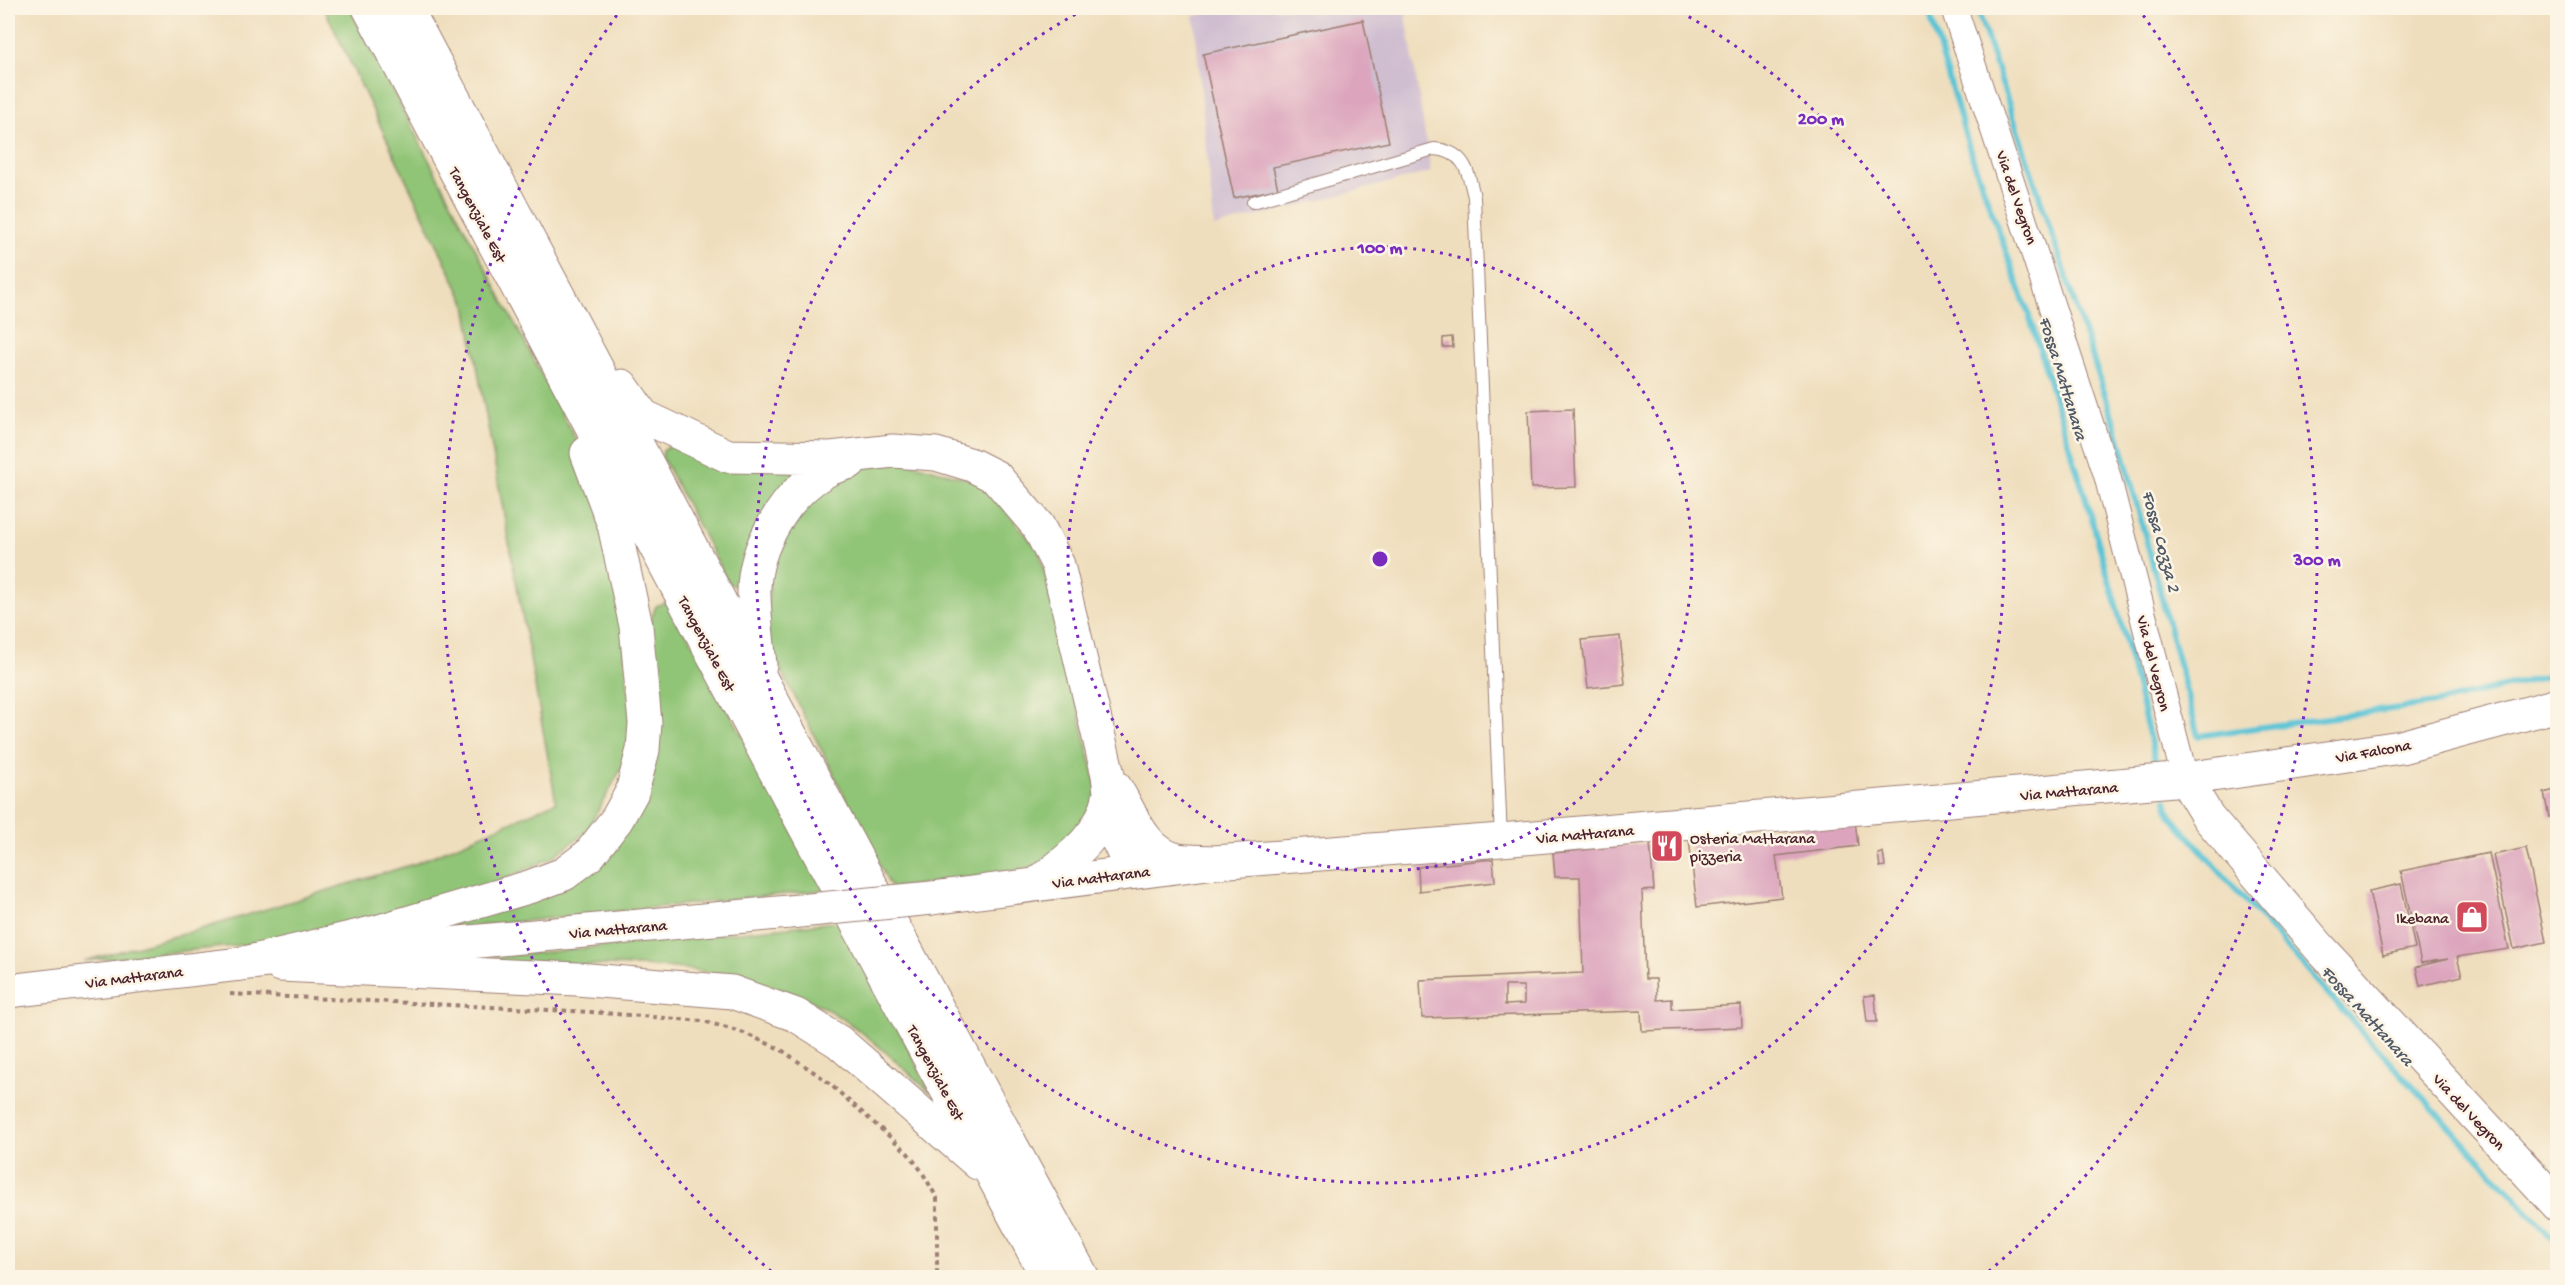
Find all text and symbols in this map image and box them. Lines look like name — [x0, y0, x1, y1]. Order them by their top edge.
text: 200 m — [1798, 110, 1844, 131]
street label: Via del Vegron — [1989, 148, 2040, 248]
street label: Tangenziale Est — [442, 164, 510, 268]
text: 100 m — [1357, 239, 1403, 260]
water label: Fossa Mattanara — [2033, 314, 2091, 444]
water label: Fossa Cozza 2 — [2136, 489, 2184, 596]
centre of rings — [1370, 549, 1390, 569]
text: 300 m — [2293, 551, 2341, 572]
street label: Tangenziale Est — [671, 593, 739, 697]
street label: Via del Vegron — [2130, 613, 2173, 714]
street label: Via Falcona — [2334, 737, 2414, 770]
street label: Via Mattarana — [2019, 780, 2120, 807]
street label: Via Mattarana — [1535, 823, 1636, 850]
restaurant icon: Osteria Mattarana pizzeria — [1649, 828, 1685, 864]
place label: Osteria Mattarana pizzeria — [1689, 831, 1816, 868]
street label: Via Mattarana — [1051, 864, 1152, 895]
shop icon: Ikebana — [2454, 899, 2490, 935]
place label: Ikebana — [2396, 911, 2450, 930]
street label: Via Mattarana — [568, 918, 669, 945]
water label: Fossa Mattanara — [2315, 962, 2417, 1072]
street label: Via Mattarana — [84, 964, 185, 995]
street label: Tangenziale Est — [900, 1022, 968, 1126]
street label: Via del Vegron — [2426, 1070, 2508, 1156]

